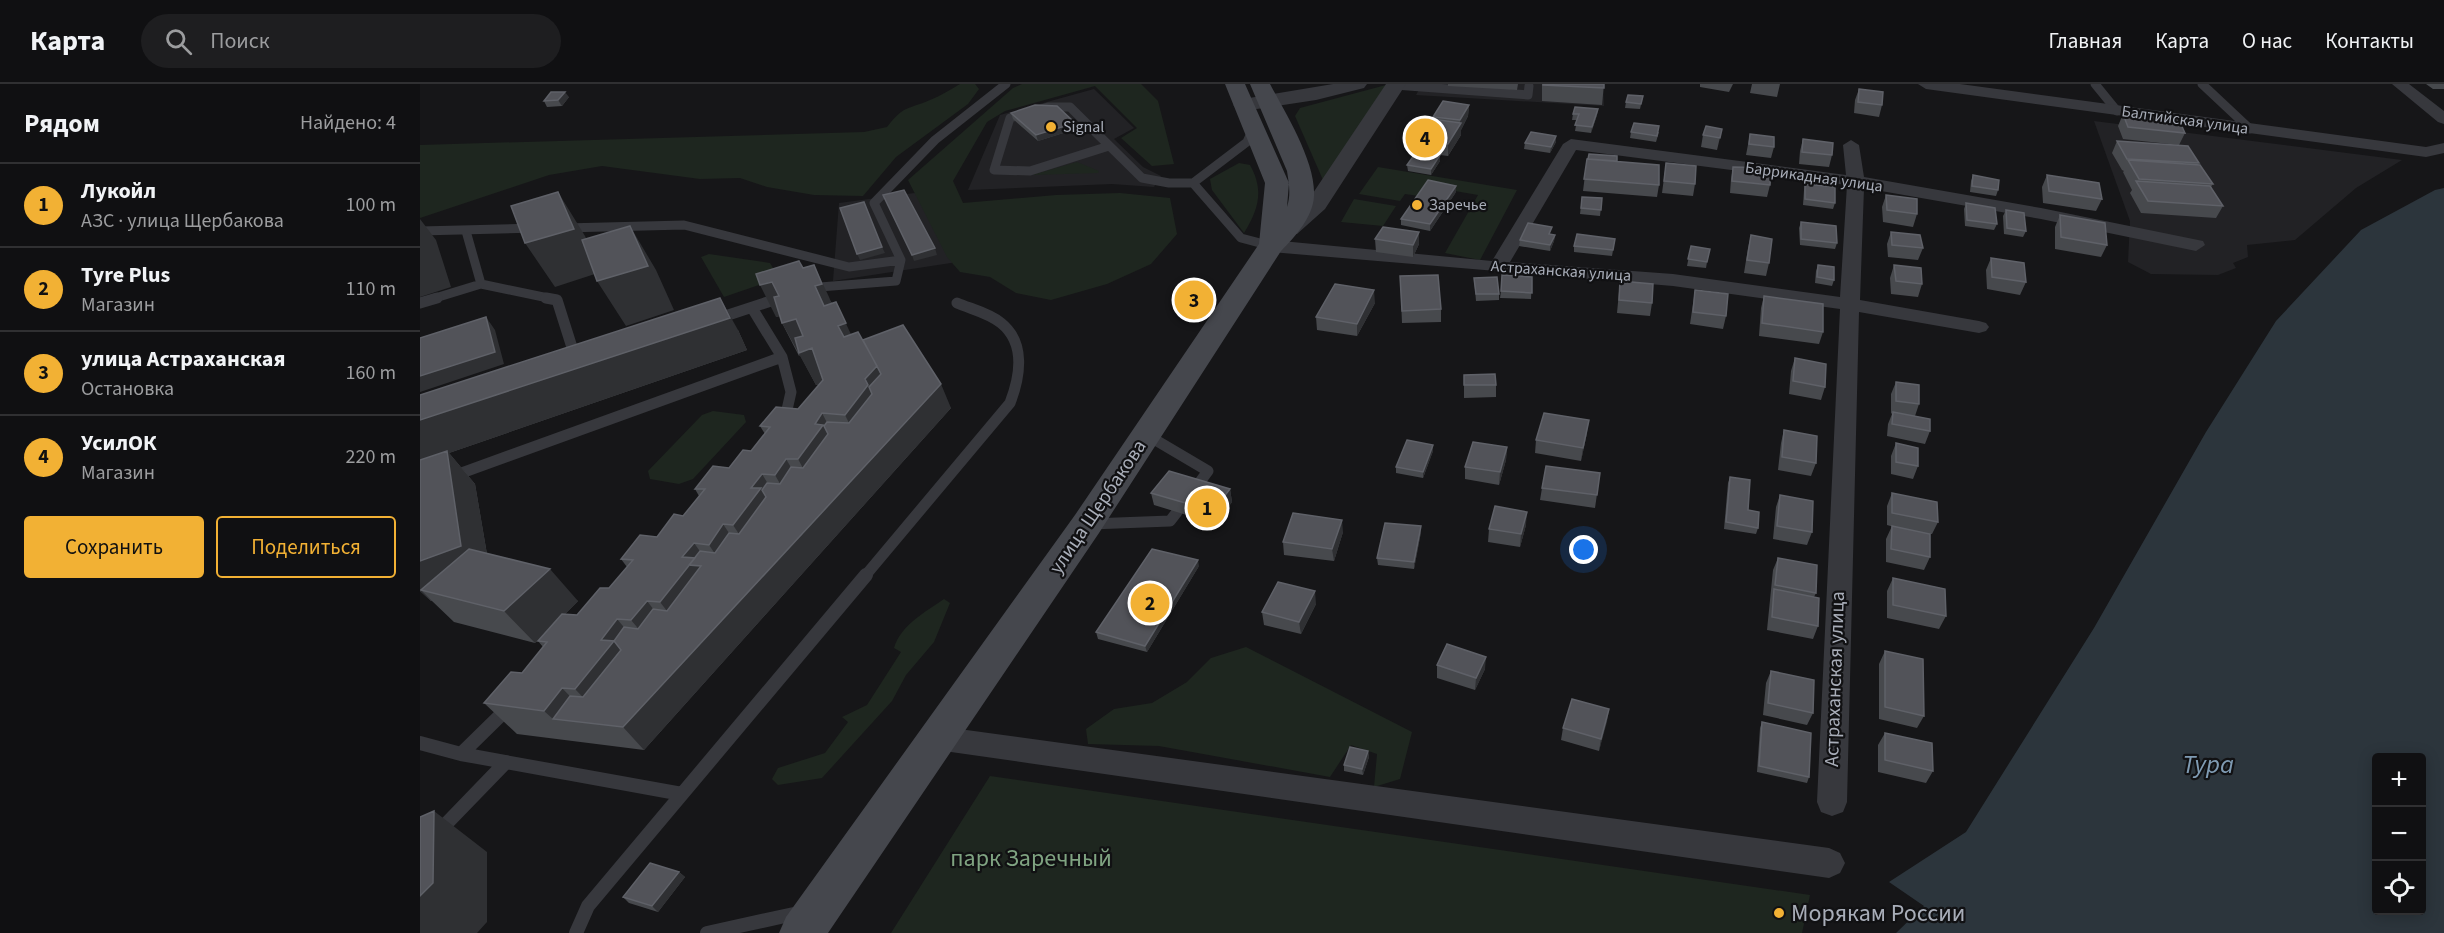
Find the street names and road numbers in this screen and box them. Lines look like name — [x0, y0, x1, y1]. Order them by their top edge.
street label: Балтийская улица — [2120, 100, 2250, 140]
street label: Баррикадная улица — [1744, 156, 1884, 198]
street label: Астраханская улица — [1490, 255, 1632, 287]
street label: улица Щербакова — [1043, 434, 1153, 580]
street label: Астраханская улица — [1818, 591, 1852, 767]

